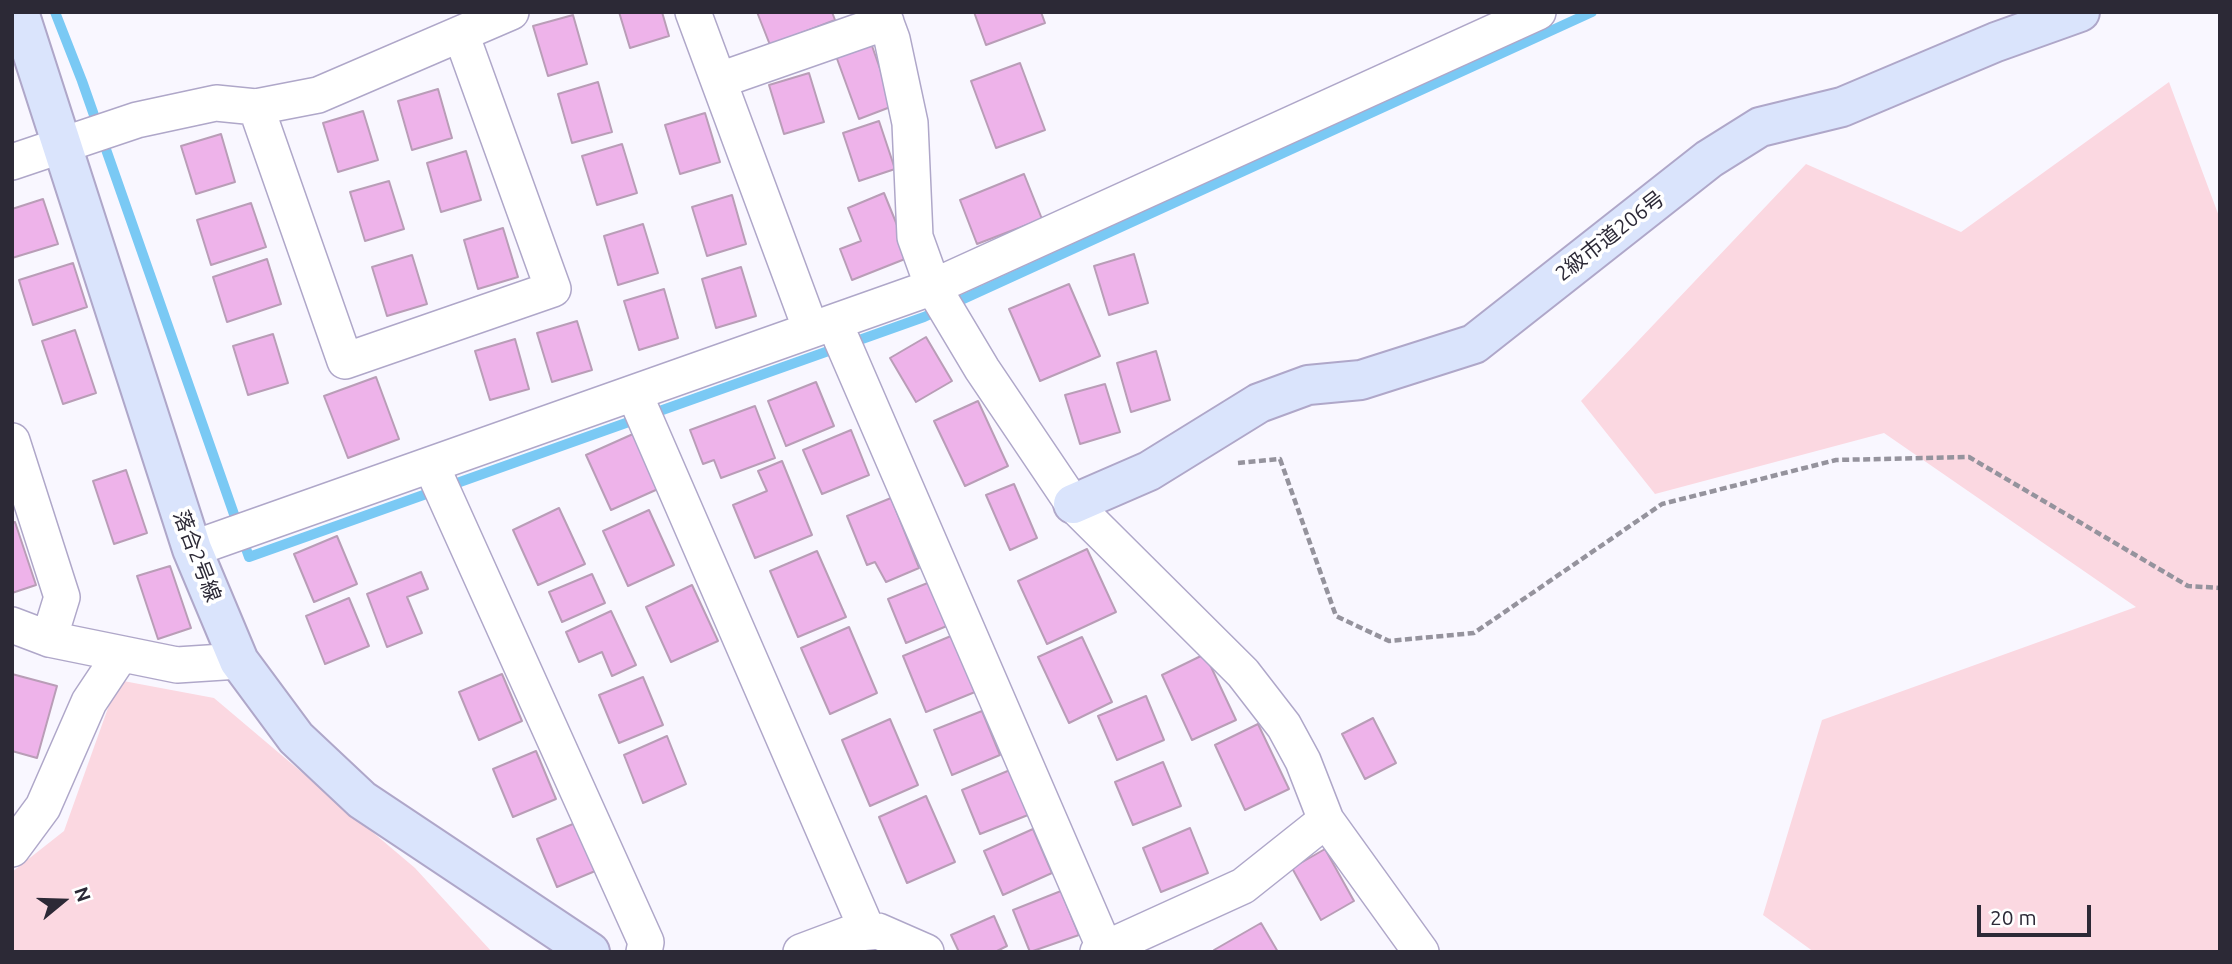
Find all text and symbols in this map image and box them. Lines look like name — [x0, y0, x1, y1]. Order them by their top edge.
street label: 2級市道206号 — [1550, 186, 1670, 286]
street label: 落合2号線 — [168, 507, 226, 605]
north arrow — [28, 866, 98, 936]
text: N — [70, 884, 96, 904]
scale bar — [1980, 890, 2094, 934]
text: 20 m — [1990, 905, 2037, 929]

